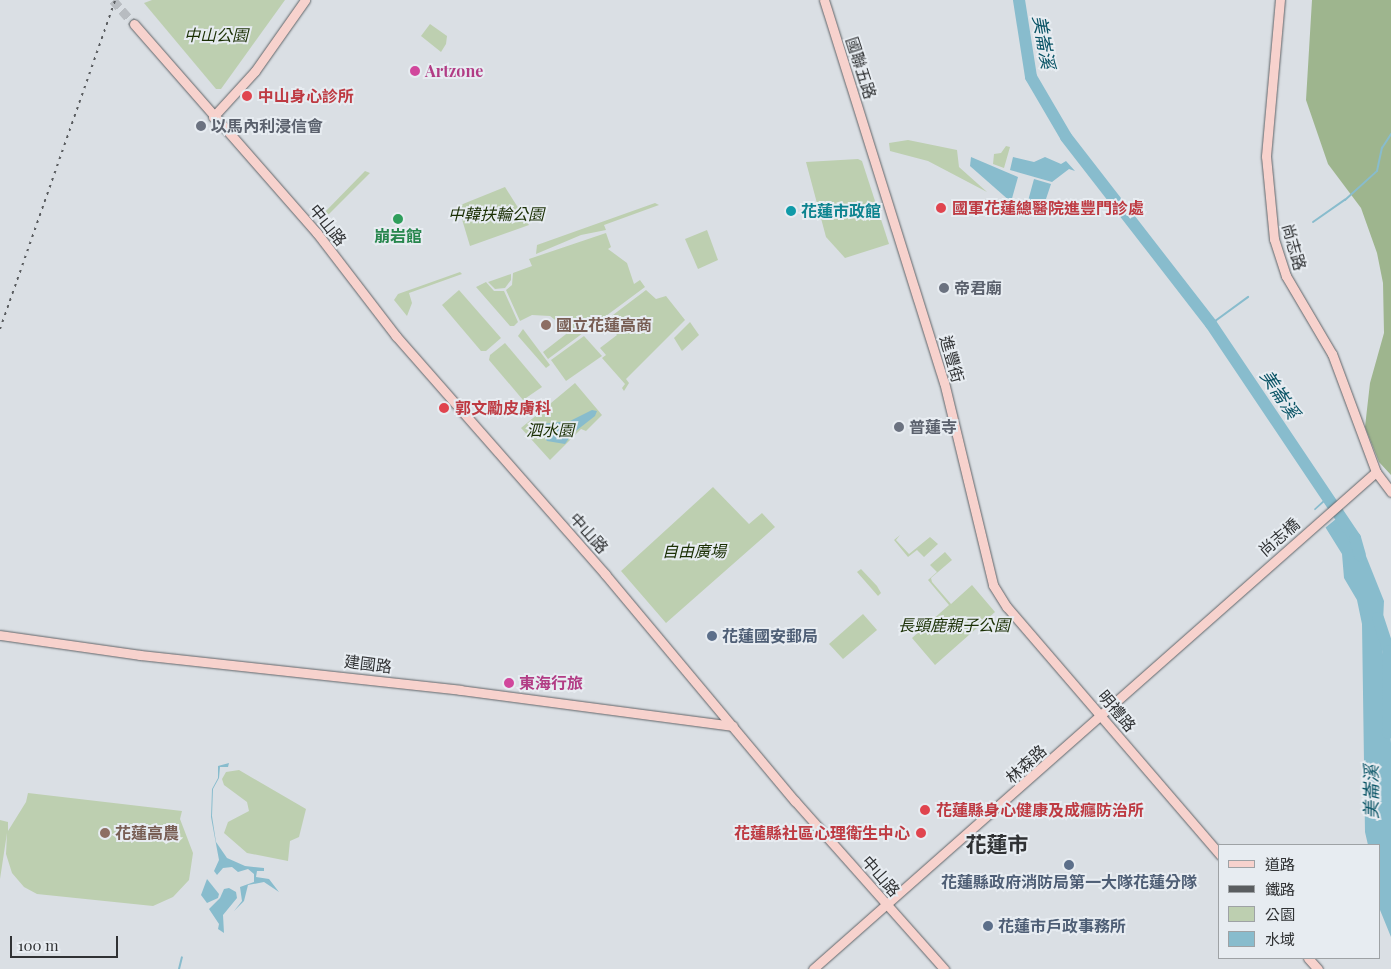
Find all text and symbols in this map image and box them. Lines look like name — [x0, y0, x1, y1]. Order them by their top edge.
water label: 美崙溪 — [1029, 14, 1059, 70]
park label: 中山公園 — [184, 25, 248, 45]
street label: 國聯五路 — [842, 35, 880, 101]
place label: Artzone — [425, 61, 483, 81]
marker: Artzone — [409, 65, 421, 77]
place label: 中山身心診所 — [258, 86, 354, 106]
marker: 中山身心診所 — [240, 89, 254, 103]
place label: 以馬內利浸信會 — [211, 116, 323, 136]
marker: 以馬內利浸信會 — [195, 120, 207, 132]
place label: 國軍花蓮總醫院進豐門診處 — [952, 198, 1144, 218]
street label: 中山路 — [305, 200, 351, 250]
place label: 花蓮市政館 — [801, 201, 881, 221]
marker: 國軍花蓮總醫院進豐門診處 — [934, 201, 948, 215]
park label: 中韓扶輪公園 — [448, 204, 544, 224]
marker: 花蓮市政館 — [785, 205, 797, 217]
marker: 崩岩館 — [392, 213, 404, 225]
street label: 尚志路 — [1278, 221, 1310, 273]
place label: 崩岩館 — [374, 226, 422, 246]
place label: 帝君廟 — [954, 278, 1002, 298]
marker: 帝君廟 — [938, 282, 950, 294]
place label: 國立花蓮高商 — [556, 315, 652, 335]
marker: 國立花蓮高商 — [540, 319, 552, 331]
street label: 進豐街 — [936, 333, 968, 385]
water label: 美崙溪 — [1256, 366, 1304, 422]
place label: 郭文勵皮膚科 — [455, 398, 551, 418]
marker: 郭文勵皮膚科 — [437, 401, 451, 415]
place label: 普蓮寺 — [909, 417, 957, 437]
park label: 泗水園 — [526, 420, 574, 440]
marker: 普蓮寺 — [893, 421, 905, 433]
street label: 中山路 — [566, 509, 612, 557]
street label: 尚志橋 — [1255, 514, 1303, 560]
park label: 自由廣場 — [662, 541, 726, 561]
park label: 長頸鹿親子公園 — [898, 615, 1010, 635]
place label: 花蓮國安郵局 — [722, 626, 818, 646]
marker: 花蓮國安郵局 — [706, 630, 718, 642]
street label: 建國路 — [343, 652, 393, 676]
place label: 東海行旅 — [519, 673, 583, 693]
marker: 東海行旅 — [503, 677, 515, 689]
street label: 明禮路 — [1094, 686, 1140, 736]
street label: 林森路 — [1002, 741, 1050, 787]
water label: 美崙溪 — [1360, 765, 1382, 819]
place label: 花蓮縣身心健康及成癮防治所 — [936, 800, 1144, 820]
marker: 花蓮縣身心健康及成癮防治所 — [918, 803, 932, 817]
place label: 花蓮高農 — [115, 823, 179, 843]
place label: 花蓮縣社區心理衛生中心 — [734, 823, 910, 843]
marker: 花蓮縣社區心理衛生中心 — [914, 826, 928, 840]
marker: 花蓮高農 — [99, 827, 111, 839]
district label: 花蓮市 — [966, 830, 1028, 856]
legend — [1218, 844, 1381, 959]
street label: 中山路 — [858, 852, 904, 900]
text: 道路 — [1265, 854, 1295, 874]
marker: 花蓮縣政府消防局第一大隊花蓮分隊 — [1063, 859, 1075, 871]
place label: 花蓮縣政府消防局第一大隊花蓮分隊 — [941, 872, 1197, 892]
text: 鐵路 — [1265, 879, 1295, 899]
text: 公園 — [1265, 904, 1295, 924]
place label: 花蓮市戶政事務所 — [998, 916, 1126, 936]
marker: 花蓮市戶政事務所 — [982, 920, 994, 932]
scale bar — [12, 926, 120, 958]
text: 水域 — [1265, 929, 1295, 949]
text: 100 m — [18, 935, 59, 955]

